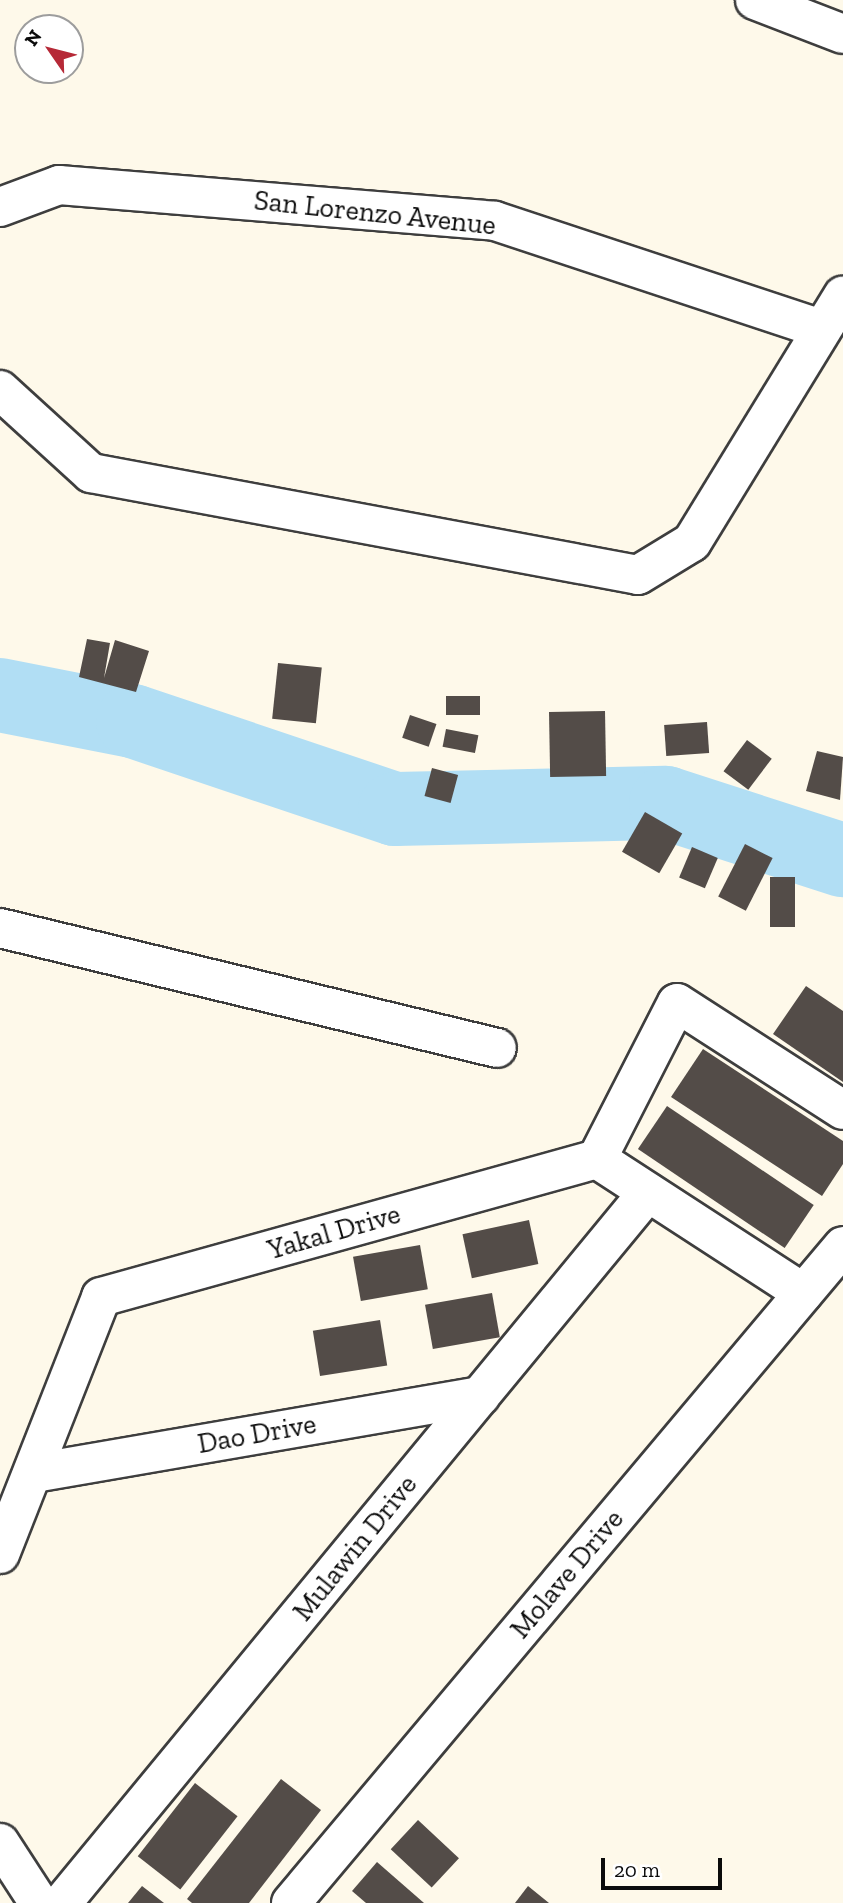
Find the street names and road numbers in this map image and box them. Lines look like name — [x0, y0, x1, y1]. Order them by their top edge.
street label: San Lorenzo Avenue — [252, 184, 498, 242]
street label: Yakal Drive — [264, 1197, 404, 1267]
street label: Dao Drive — [195, 1407, 319, 1461]
street label: Mulawin Drive — [286, 1468, 424, 1628]
street label: Molave Drive — [503, 1503, 631, 1645]

